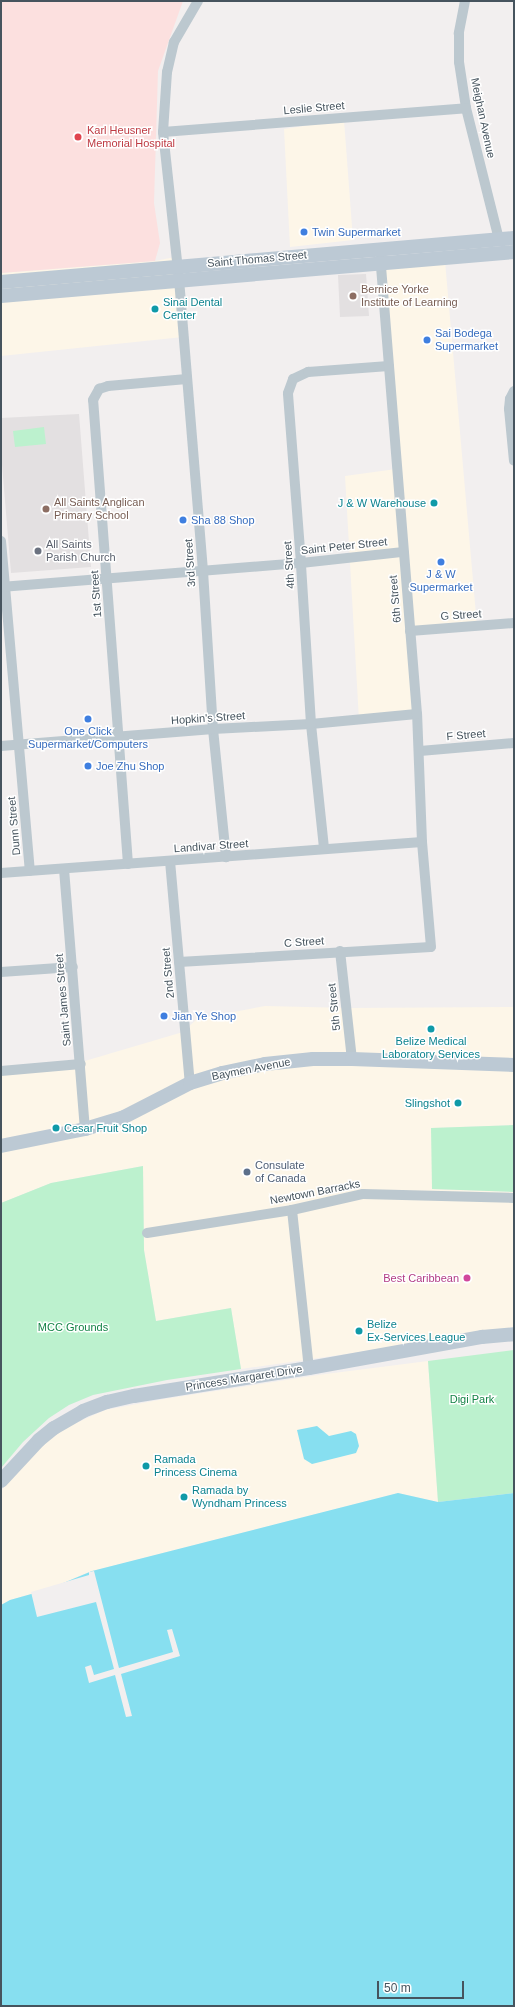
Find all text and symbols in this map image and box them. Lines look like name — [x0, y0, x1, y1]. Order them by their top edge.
street label: Meighan Avenue — [468, 76, 498, 160]
street label: Leslie Street — [283, 99, 345, 117]
place label: Karl Heusner Memorial Hospital — [87, 124, 175, 150]
marker: Karl Heusner Memorial Hospital — [72, 131, 84, 143]
place label: Twin Supermarket — [312, 225, 401, 239]
marker: Twin Supermarket — [299, 227, 309, 237]
street label: Saint Thomas Street — [206, 248, 308, 270]
place label: Bernice Yorke Institute of Learning — [361, 283, 458, 309]
marker: Bernice Yorke Institute of Learning — [348, 291, 358, 301]
place label: Sinai Dental Center — [163, 296, 222, 322]
marker: Sinai Dental Center — [150, 304, 160, 314]
place label: Sai Bodega Supermarket — [435, 327, 498, 353]
marker: Sai Bodega Supermarket — [422, 335, 432, 345]
place label: All Saints Anglican Primary School — [54, 496, 145, 522]
place label: J & W Warehouse — [338, 496, 426, 510]
marker: J & W Warehouse — [429, 498, 439, 508]
marker: All Saints Anglican Primary School — [41, 504, 51, 514]
place label: Sha 88 Shop — [191, 513, 255, 527]
marker: Sha 88 Shop — [178, 515, 188, 525]
street label: Saint Peter Street — [300, 535, 388, 557]
place label: All Saints Parish Church — [46, 538, 116, 564]
street label: 3rd Street — [182, 538, 198, 588]
street label: 4th Street — [281, 541, 297, 589]
marker: All Saints Parish Church — [33, 546, 43, 556]
marker: J & W Supermarket — [436, 557, 446, 567]
place label: J & W Supermarket — [410, 568, 472, 594]
street label: 1st Street — [88, 570, 104, 618]
street label: 6th Street — [386, 575, 404, 623]
street label: G Street — [440, 607, 482, 623]
street label: Hopkin's Street — [171, 709, 245, 727]
marker: One Click Supermarket/Computers — [83, 714, 93, 724]
place label: One Click Supermarket/Computers — [28, 725, 148, 751]
street label: F Street — [446, 727, 486, 743]
place label: Joe Zhu Shop — [96, 759, 164, 773]
marker: Joe Zhu Shop — [83, 761, 93, 771]
street label: Dunn Street — [5, 796, 23, 856]
street label: Landivar Street — [173, 837, 249, 855]
street label: C Street — [283, 934, 325, 950]
street label: 2nd Street — [159, 947, 177, 999]
street label: Saint James Street — [52, 953, 74, 1047]
street label: 5th Street — [325, 983, 343, 1031]
place label: Jian Ye Shop — [172, 1009, 236, 1023]
marker: Jian Ye Shop — [159, 1011, 169, 1021]
marker: Belize Medical Laboratory Services — [426, 1024, 436, 1034]
place label: Belize Medical Laboratory Services — [382, 1035, 480, 1061]
street label: Baymen Avenue — [210, 1055, 292, 1083]
place label: Slingshot — [405, 1096, 450, 1110]
marker: Slingshot — [453, 1098, 463, 1108]
place label: Cesar Fruit Shop — [64, 1121, 147, 1135]
marker: Cesar Fruit Shop — [51, 1123, 61, 1133]
place label: Consulate of Canada — [255, 1159, 306, 1185]
marker: Consulate of Canada — [242, 1167, 252, 1177]
street label: Newtown Barracks — [269, 1177, 361, 1207]
place label: Best Caribbean — [383, 1271, 459, 1285]
marker: Best Caribbean — [462, 1273, 472, 1283]
place label: Belize Ex-Services League — [367, 1318, 465, 1344]
park label: MCC Grounds — [38, 1320, 108, 1334]
marker: Belize Ex-Services League — [354, 1326, 364, 1336]
street label: Princess Margaret Drive — [185, 1362, 303, 1394]
park label: Digi Park — [450, 1392, 494, 1406]
place label: Ramada Princess Cinema — [154, 1453, 237, 1479]
marker: Ramada Princess Cinema — [141, 1461, 151, 1471]
place label: Ramada by Wyndham Princess — [192, 1484, 287, 1510]
marker: Ramada by Wyndham Princess — [179, 1492, 189, 1502]
scale bar — [379, 1973, 466, 1999]
text: 50 m — [384, 1981, 411, 1995]

